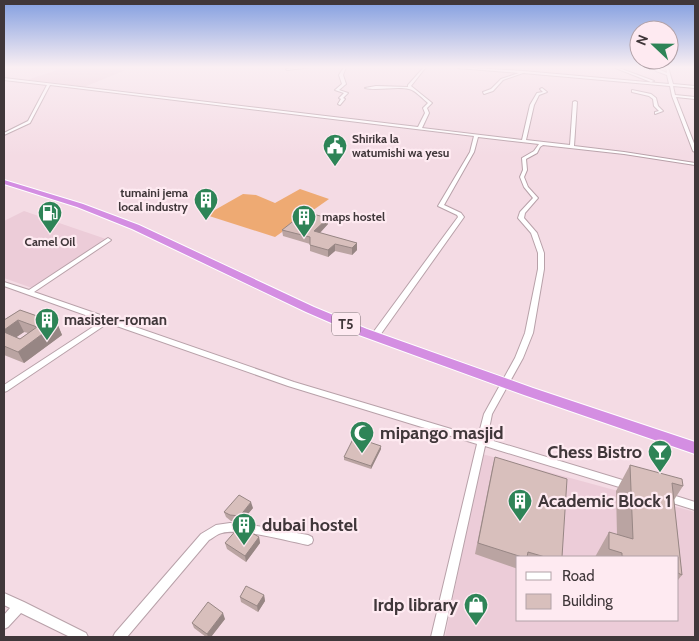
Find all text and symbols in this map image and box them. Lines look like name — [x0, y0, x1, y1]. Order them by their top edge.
north arrow — [629, 20, 679, 70]
text: N — [632, 32, 652, 48]
place label: Shirika la watumishi wa yesu — [352, 131, 449, 160]
public building icon: Shirika la watumishi wa yesu — [322, 133, 348, 167]
place label: tumaini jema local industry — [118, 185, 189, 214]
building icon: tumaini jema local industry — [193, 187, 219, 221]
fuel station icon: Camel Oil — [37, 200, 63, 234]
building icon: maps hostel — [291, 204, 317, 238]
place label: maps hostel — [322, 209, 385, 224]
place label: Camel Oil — [25, 234, 75, 249]
building icon: masister-roman — [34, 307, 60, 341]
place label: masister-roman — [64, 311, 167, 329]
road number: T5 — [332, 312, 360, 336]
mosque icon: mipango masjid — [349, 420, 375, 454]
place label: mipango masjid — [380, 422, 504, 444]
bar icon: Chess Bistro — [647, 439, 673, 473]
place label: Chess Bistro — [547, 441, 642, 463]
building icon: Academic Block 1 — [507, 488, 533, 522]
place label: Academic Block 1 — [538, 490, 672, 512]
building icon: dubai hostel — [231, 512, 257, 546]
place label: dubai hostel — [262, 514, 358, 536]
legend — [516, 556, 679, 621]
text: Road — [562, 567, 595, 585]
shop icon: Irdp library — [463, 592, 489, 626]
text: Building — [562, 592, 613, 610]
place label: Irdp library — [373, 594, 458, 616]

